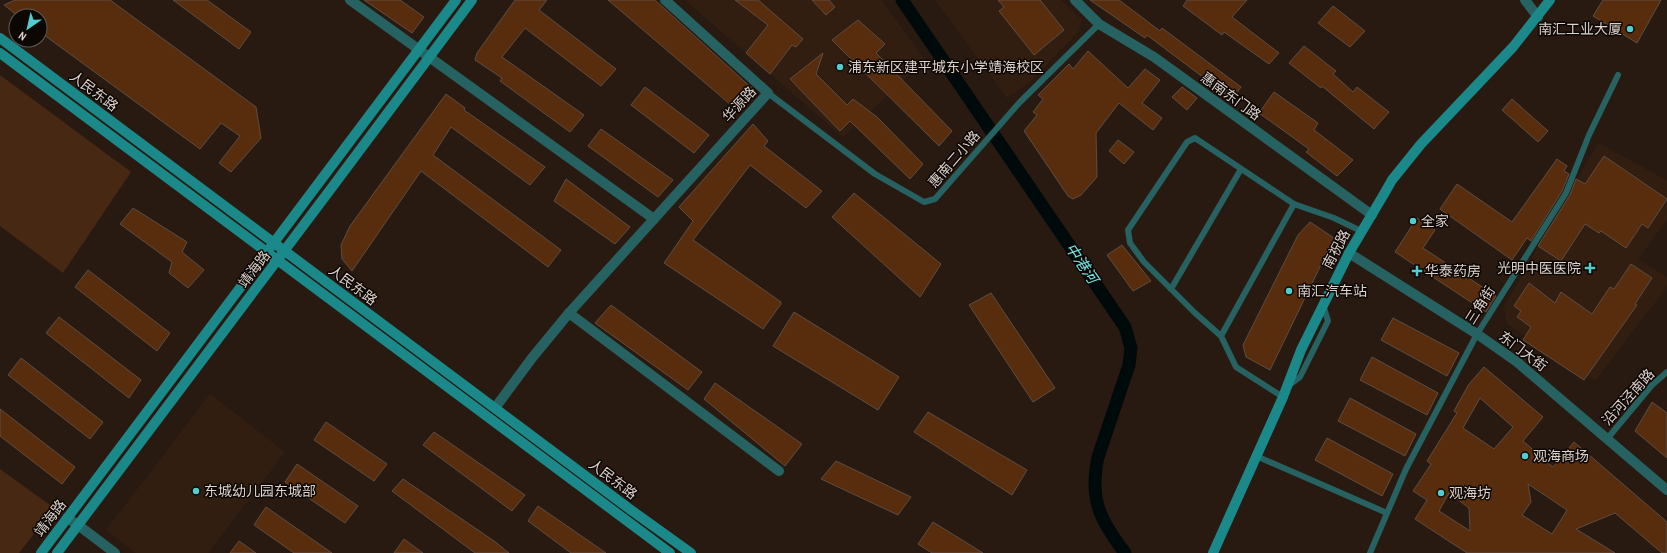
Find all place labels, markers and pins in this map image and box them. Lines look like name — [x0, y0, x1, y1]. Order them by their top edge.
place label: 南汇工业大厦 — [1538, 20, 1622, 38]
marker: 南汇工业大厦 — [1625, 24, 1635, 34]
place label: 浦东新区建平城东小学靖海校区 — [848, 58, 1044, 76]
marker: 浦东新区建平城东小学靖海校区 — [835, 62, 845, 72]
place label: 全家 — [1421, 212, 1449, 230]
marker: 全家 — [1408, 216, 1418, 226]
place label: 光明中医医院 — [1497, 259, 1581, 277]
place label: 华泰药房 — [1425, 262, 1481, 280]
marker: 光明中医医院 — [1584, 262, 1596, 274]
marker: 华泰药房 — [1412, 266, 1422, 276]
place label: 南汇汽车站 — [1297, 282, 1367, 300]
marker: 南汇汽车站 — [1284, 286, 1294, 296]
place label: 观海商场 — [1533, 447, 1589, 465]
marker: 观海商场 — [1520, 451, 1530, 461]
place label: 东城幼儿园东城部 — [204, 482, 316, 500]
place label: 观海坊 — [1449, 484, 1491, 502]
marker: 东城幼儿园东城部 — [191, 486, 201, 496]
marker: 观海坊 — [1436, 488, 1446, 498]

